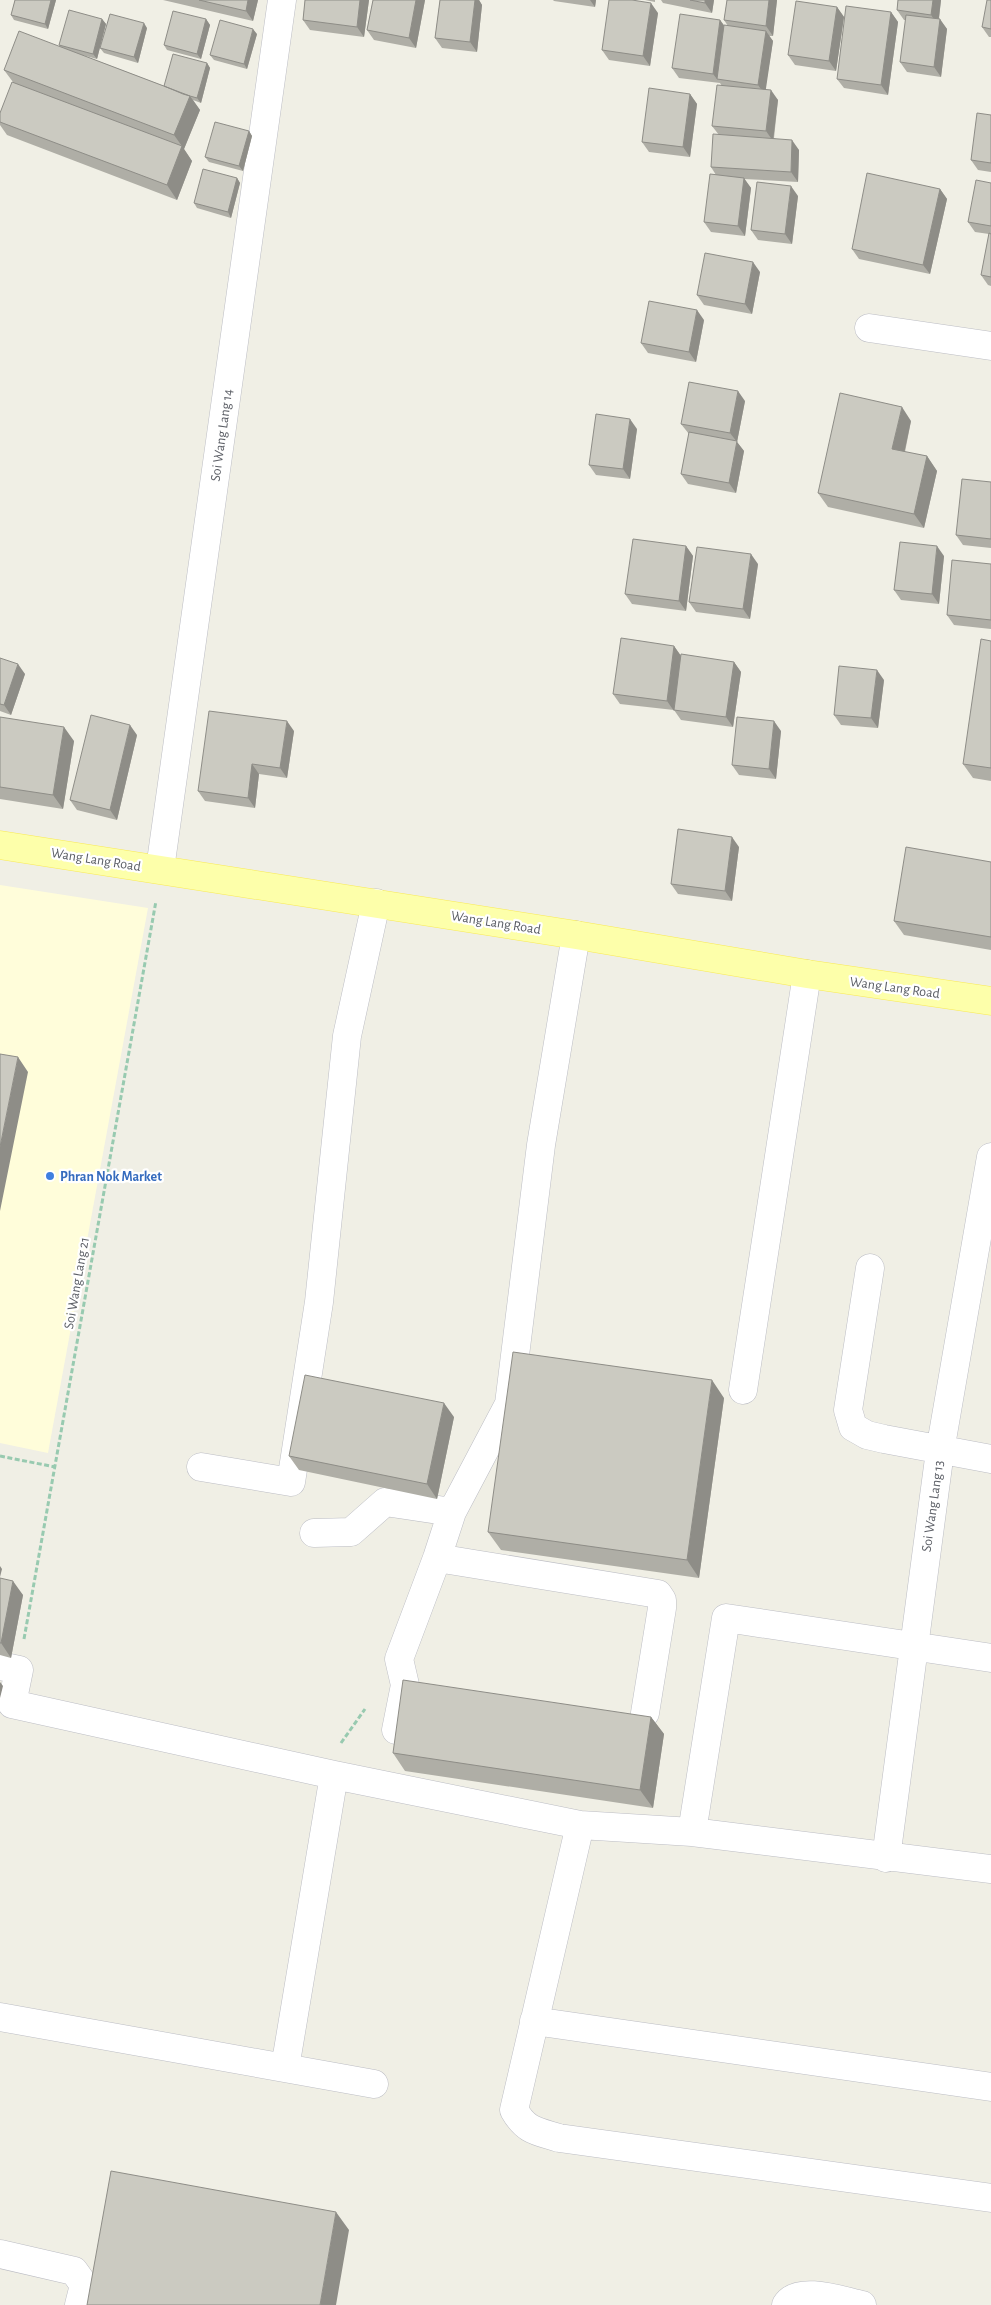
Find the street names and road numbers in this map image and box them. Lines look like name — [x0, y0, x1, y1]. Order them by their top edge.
street label: Soi Wang Lang 14 — [209, 388, 235, 482]
street label: Wang Lang Road — [50, 846, 142, 874]
street label: Wang Lang Road — [450, 909, 542, 937]
street label: Wang Lang Road — [849, 975, 941, 1001]
street label: Soi Wang Lang 21 — [62, 1236, 92, 1330]
street label: Soi Wang Lang 13 — [920, 1459, 946, 1553]

